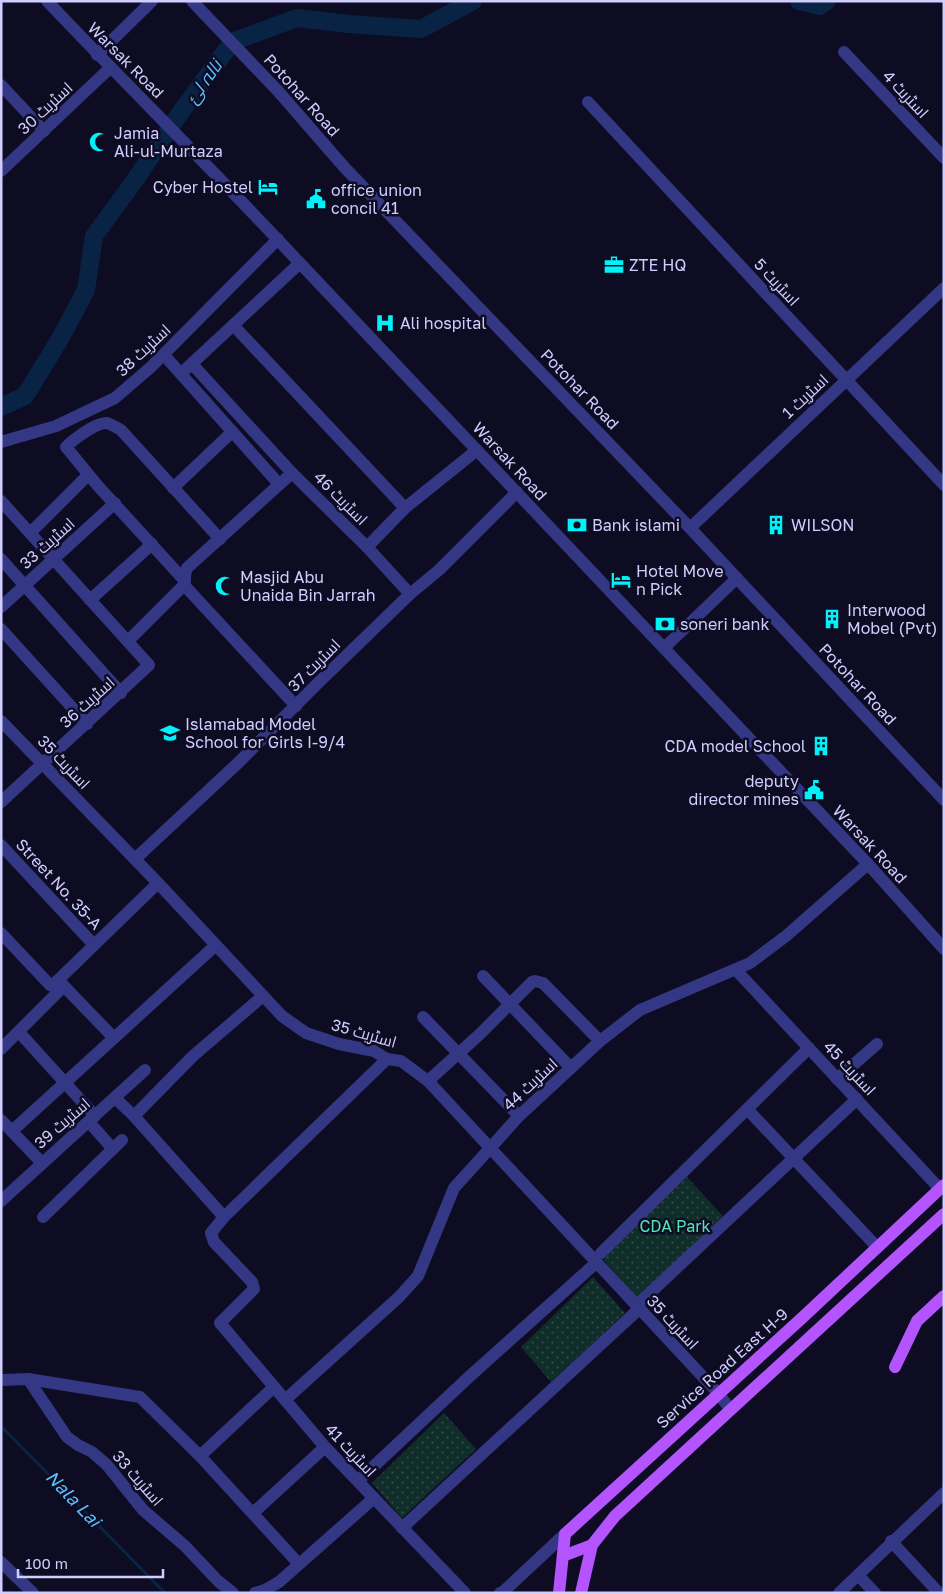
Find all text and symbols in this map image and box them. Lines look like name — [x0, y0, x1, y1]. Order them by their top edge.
street label: Warsak Road — [84, 18, 168, 102]
street label: Potohar Road — [260, 50, 344, 140]
water label: نالہ لئ — [180, 54, 228, 108]
street label: اسٹریٹ 4 — [879, 66, 933, 122]
street label: اسٹریٹ 30 — [13, 78, 77, 138]
place label: Jamia Ali-ul-Murtaza — [114, 123, 223, 161]
mosque icon: Jamia Ali-ul-Murtaza — [88, 131, 110, 153]
hotel icon: Cyber Hostel — [257, 176, 279, 198]
place label: Cyber Hostel — [153, 177, 253, 197]
place label: office union concil 41 — [331, 180, 422, 218]
public building icon: office union concil 41 — [305, 188, 327, 210]
office icon: ZTE HQ — [603, 254, 625, 276]
street label: اسٹریٹ 5 — [750, 254, 804, 310]
place label: ZTE HQ — [629, 255, 686, 275]
hospital icon: Ali hospital — [374, 312, 396, 334]
place label: Ali hospital — [400, 313, 486, 333]
street label: اسٹریٹ 38 — [111, 320, 175, 380]
street label: Potohar Road — [537, 345, 623, 433]
street label: اسٹریٹ 1 — [778, 370, 832, 422]
street label: Warsak Road — [469, 418, 551, 504]
street label: اسٹریٹ 46 — [310, 467, 372, 529]
street label: اسٹریٹ 33 — [15, 513, 79, 573]
bank icon: Bank islami — [566, 514, 588, 536]
building icon: WILSON — [765, 514, 787, 536]
place label: Bank islami — [592, 515, 680, 535]
place label: WILSON — [791, 515, 854, 535]
place label: Hotel Move n Pick — [636, 561, 724, 599]
place label: Masjid Abu Unaida Bin Jarrah — [240, 567, 376, 605]
hotel icon: Hotel Move n Pick — [610, 569, 632, 591]
mosque icon: Masjid Abu Unaida Bin Jarrah — [214, 575, 236, 597]
place label: Interwood Mobel (Pvt) — [847, 600, 937, 638]
building icon: Interwood Mobel (Pvt) — [821, 608, 843, 630]
bank icon: soneri bank — [654, 613, 676, 635]
place label: soneri bank — [680, 614, 770, 634]
street label: اسٹریٹ 37 — [284, 635, 344, 695]
street label: Potohar Road — [815, 639, 901, 729]
street label: اسٹریٹ 36 — [55, 672, 119, 732]
place label: Islamabad Model School for Girls I-9/4 — [185, 714, 345, 752]
school or university icon: Islamabad Model School for Girls I-9/4 — [159, 722, 181, 744]
street label: اسٹریٹ 35 — [34, 731, 94, 793]
building icon: CDA model School — [810, 735, 832, 757]
place label: CDA model School — [664, 736, 806, 756]
place label: deputy director mines — [689, 771, 799, 809]
public building icon: deputy director mines — [803, 779, 825, 801]
street label: Warsak Road — [829, 801, 911, 887]
street label: Street No. 35-A — [12, 834, 106, 934]
street label: اسٹریٹ 35 — [329, 1014, 399, 1052]
street label: اسٹریٹ 45 — [820, 1037, 880, 1099]
street label: اسٹریٹ 44 — [498, 1054, 562, 1114]
street label: اسٹریٹ 39 — [30, 1093, 94, 1153]
park label: CDA Park — [639, 1216, 711, 1236]
street label: اسٹریٹ 35 — [643, 1291, 703, 1353]
street label: Service Road East H-9 — [652, 1304, 792, 1432]
street label: اسٹریٹ 41 — [321, 1419, 381, 1481]
street label: اسٹریٹ 33 — [108, 1446, 168, 1510]
water label: Nala Lai — [42, 1466, 107, 1533]
scale bar — [18, 1546, 162, 1578]
text: 100 m — [25, 1554, 68, 1572]

